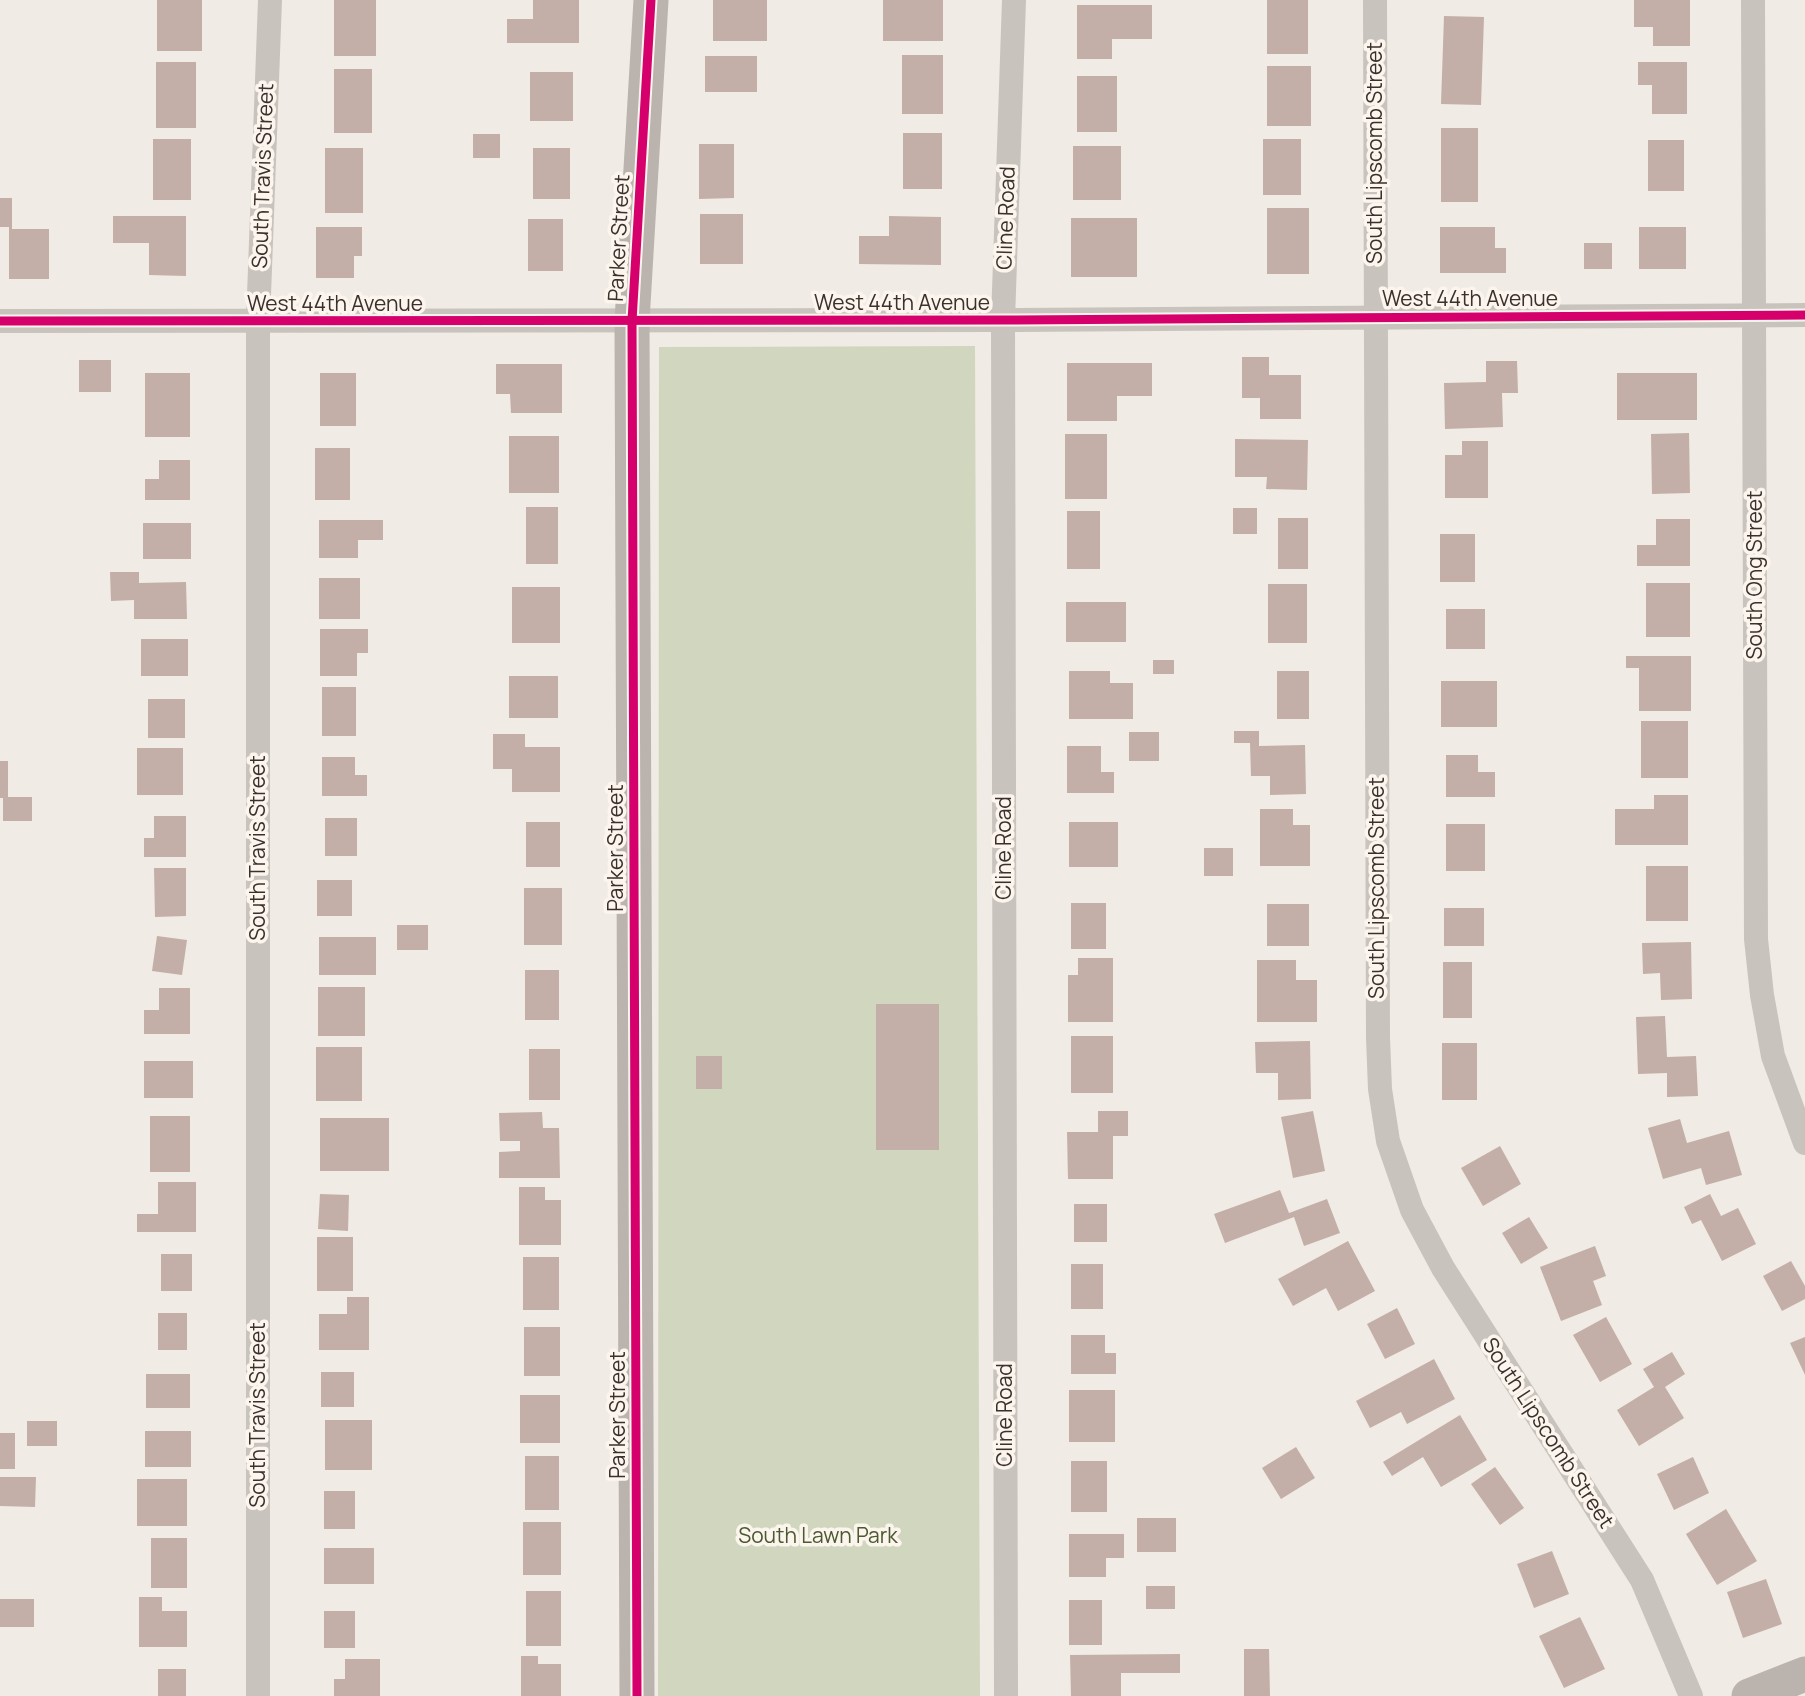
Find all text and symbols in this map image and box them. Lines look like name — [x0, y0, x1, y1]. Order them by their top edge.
street label: South Lipscomb Street — [1360, 42, 1388, 264]
street label: South Travis Street — [245, 83, 279, 269]
street label: Cline Road — [989, 166, 1021, 270]
street label: Parker Street — [601, 174, 635, 302]
street label: West 44th Avenue — [1382, 284, 1558, 312]
street label: West 44th Avenue — [814, 288, 990, 316]
street label: West 44th Avenue — [247, 289, 423, 317]
street label: South Ong Street — [1740, 491, 1768, 659]
street label: South Travis Street — [243, 755, 271, 941]
street label: South Lipscomb Street — [1362, 777, 1390, 999]
street label: Parker Street — [601, 784, 629, 912]
street label: Cline Road — [989, 796, 1017, 900]
street label: South Travis Street — [243, 1322, 271, 1508]
street label: South Lipscomb Street — [1477, 1332, 1621, 1533]
street label: Parker Street — [603, 1351, 631, 1479]
street label: Cline Road — [990, 1363, 1018, 1467]
park label: South Lawn Park — [738, 1521, 898, 1549]

